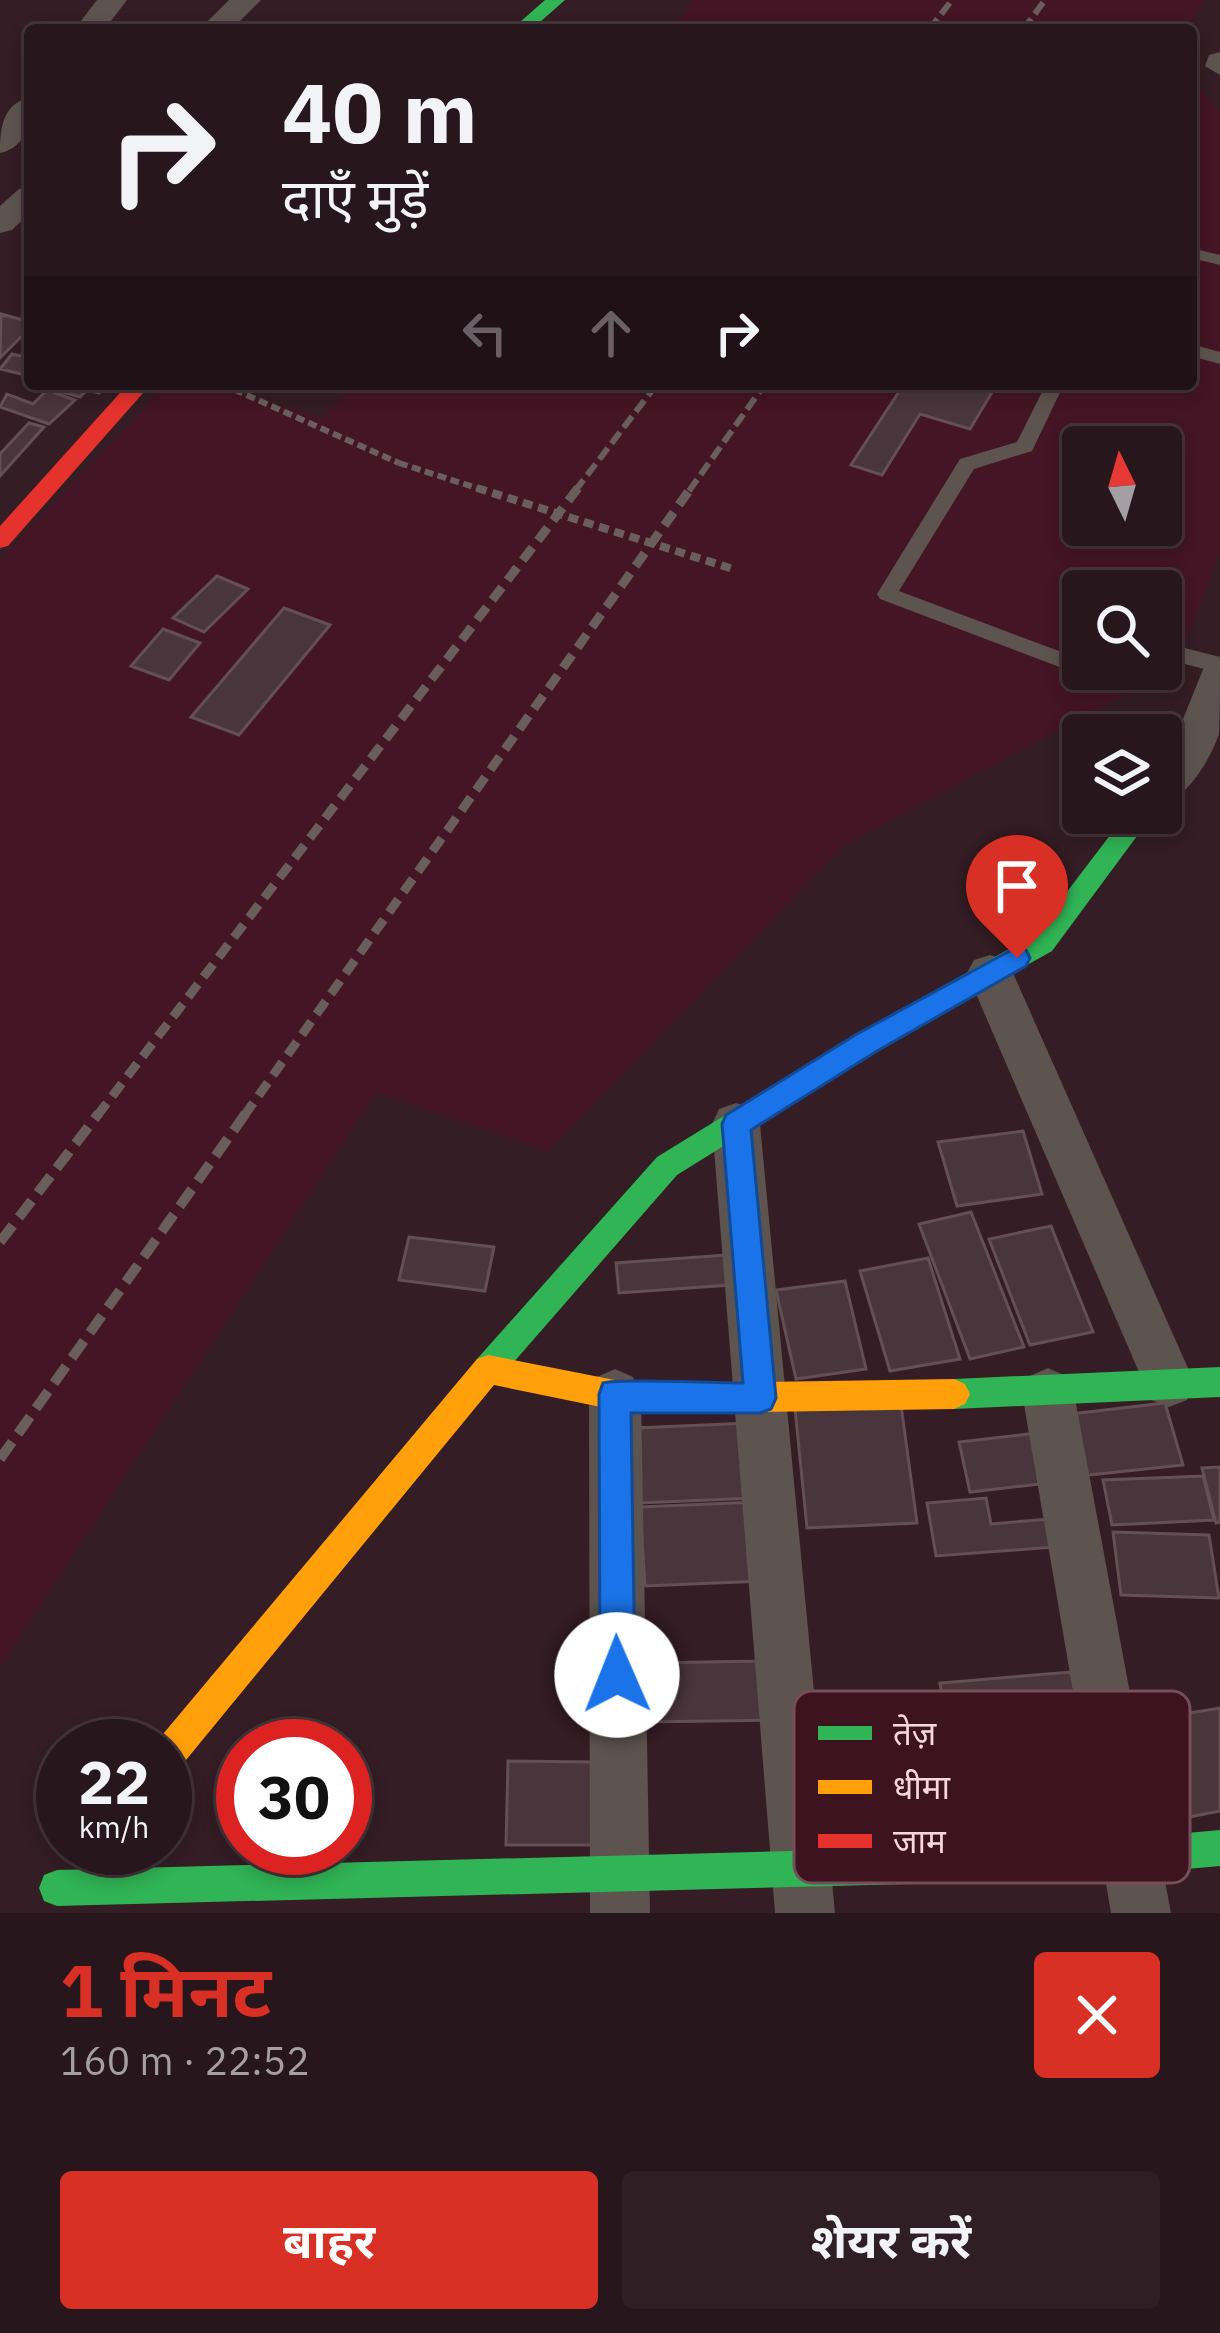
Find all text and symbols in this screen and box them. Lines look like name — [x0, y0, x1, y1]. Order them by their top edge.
text: 40 m — [282, 57, 478, 166]
icon: right — [84, 72, 240, 228]
text: दाएँ मुड़ें — [282, 163, 428, 233]
icon: left — [452, 300, 518, 366]
icon: ahead — [578, 300, 644, 366]
icon: right — [704, 300, 770, 366]
north arrow — [1062, 426, 1182, 546]
map controls — [1062, 426, 1182, 834]
button: search — [1062, 570, 1182, 690]
button: layers — [1062, 714, 1182, 834]
pin — [966, 835, 1068, 958]
icon: arrive — [984, 853, 1050, 919]
position arrow — [554, 1612, 680, 1738]
legend — [794, 1691, 1190, 1883]
text: तेज़ — [893, 1711, 937, 1754]
speed limit sign: 30 — [216, 1719, 372, 1875]
text: 22 — [78, 1742, 150, 1821]
text: धीमा — [893, 1765, 952, 1808]
text: km/h — [79, 1807, 149, 1846]
text: जाम — [893, 1819, 947, 1862]
text: 1 मिनट — [60, 1943, 271, 2037]
button: close — [1034, 1952, 1160, 2078]
text: 160 m · 22:52 — [60, 2035, 310, 2086]
button: बाहर — [60, 2171, 598, 2309]
button: शेयर करें — [622, 2171, 1160, 2309]

